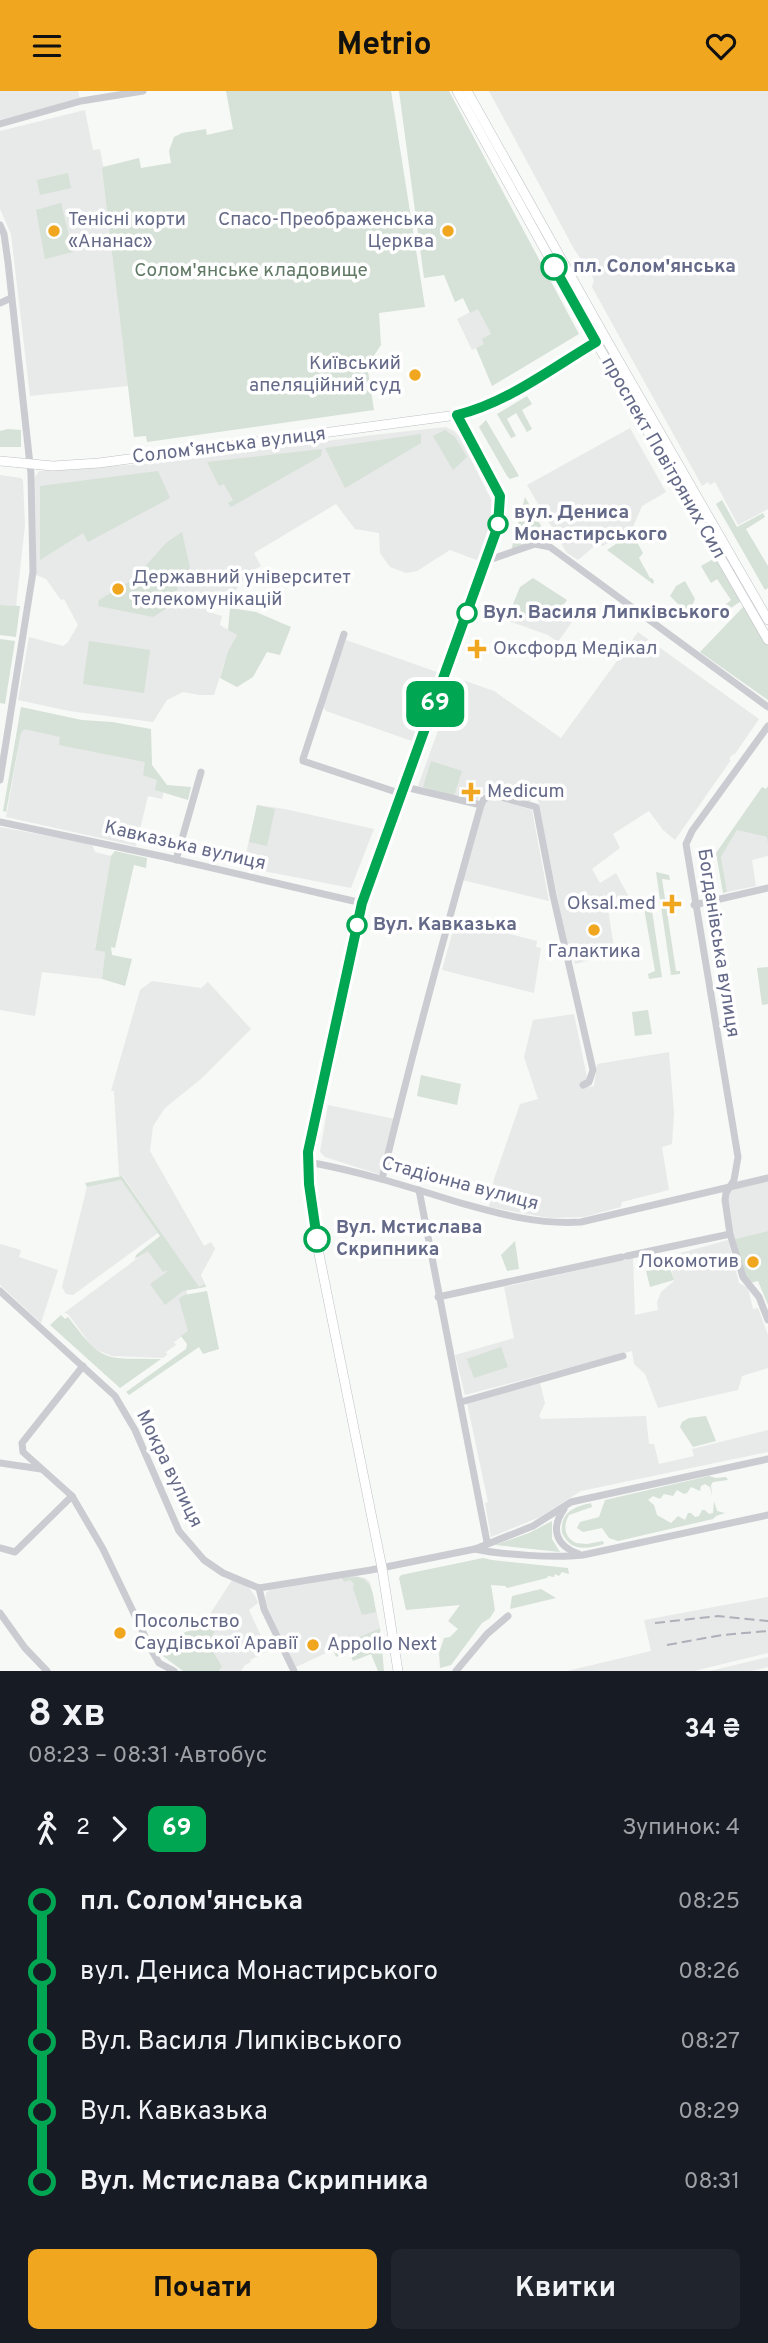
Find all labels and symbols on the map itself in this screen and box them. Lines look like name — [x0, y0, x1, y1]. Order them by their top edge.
place label: Тенісні корти «Ананас» — [68, 208, 186, 254]
place label: Спасо-Преображенська Церква — [218, 208, 434, 254]
marker: Тенісні корти «Ананас» — [46, 223, 62, 239]
marker: Спасо-Преображенська Церква — [440, 223, 456, 239]
marker: пл. Солом'янська — [541, 254, 567, 280]
place label: пл. Солом'янська — [573, 255, 736, 279]
park label: Солом'янське кладовище — [134, 259, 368, 283]
place label: Київський апеляційний суд — [249, 352, 401, 398]
street label: проспект Повітряних Сил — [595, 353, 731, 563]
marker: Київський апеляційний суд — [407, 367, 423, 383]
street label: Соломʼянська вулиця — [131, 422, 327, 470]
place label: вул. Дениса Монастирського — [514, 501, 668, 547]
marker: вул. Дениса Монастирського — [488, 514, 508, 534]
place label: Державний університет телекомунікацій — [132, 566, 351, 612]
marker: Державний університет телекомунікацій — [110, 581, 126, 597]
place label: Вул. Василя Липківського — [483, 601, 730, 625]
marker: Вул. Василя Липківського — [457, 603, 477, 623]
place label: Оксфорд Медікал — [493, 637, 657, 661]
marker: Оксфорд Медікал — [467, 639, 487, 659]
line badge: 69 — [404, 681, 466, 727]
place label: Medicum — [487, 780, 565, 804]
marker: Medicum — [461, 782, 481, 802]
street label: Кавказька вулиця — [102, 816, 268, 876]
street label: Богданівська вулиця — [691, 847, 745, 1039]
place label: Oksal.med — [567, 892, 656, 916]
marker: Oksal.med — [662, 894, 682, 914]
place label: Вул. Кавказька — [373, 913, 517, 937]
marker: Вул. Кавказька — [347, 915, 367, 935]
marker: Галактика — [586, 922, 602, 938]
place label: Галактика — [547, 940, 641, 964]
street label: Стадіонна вулиця — [379, 1151, 541, 1217]
place label: Вул. Мстислава Скрипника — [336, 1216, 482, 1262]
marker: Вул. Мстислава Скрипника — [304, 1226, 330, 1252]
place label: Локомотив — [638, 1250, 739, 1274]
marker: Локомотив — [745, 1254, 761, 1270]
street label: Мокра вулиця — [130, 1406, 208, 1532]
place label: Посольство Саудівської Аравії — [134, 1610, 299, 1656]
marker: Посольство Саудівської Аравії — [112, 1625, 128, 1641]
place label: Appollo Next — [327, 1633, 437, 1657]
marker: Appollo Next — [305, 1637, 321, 1653]

